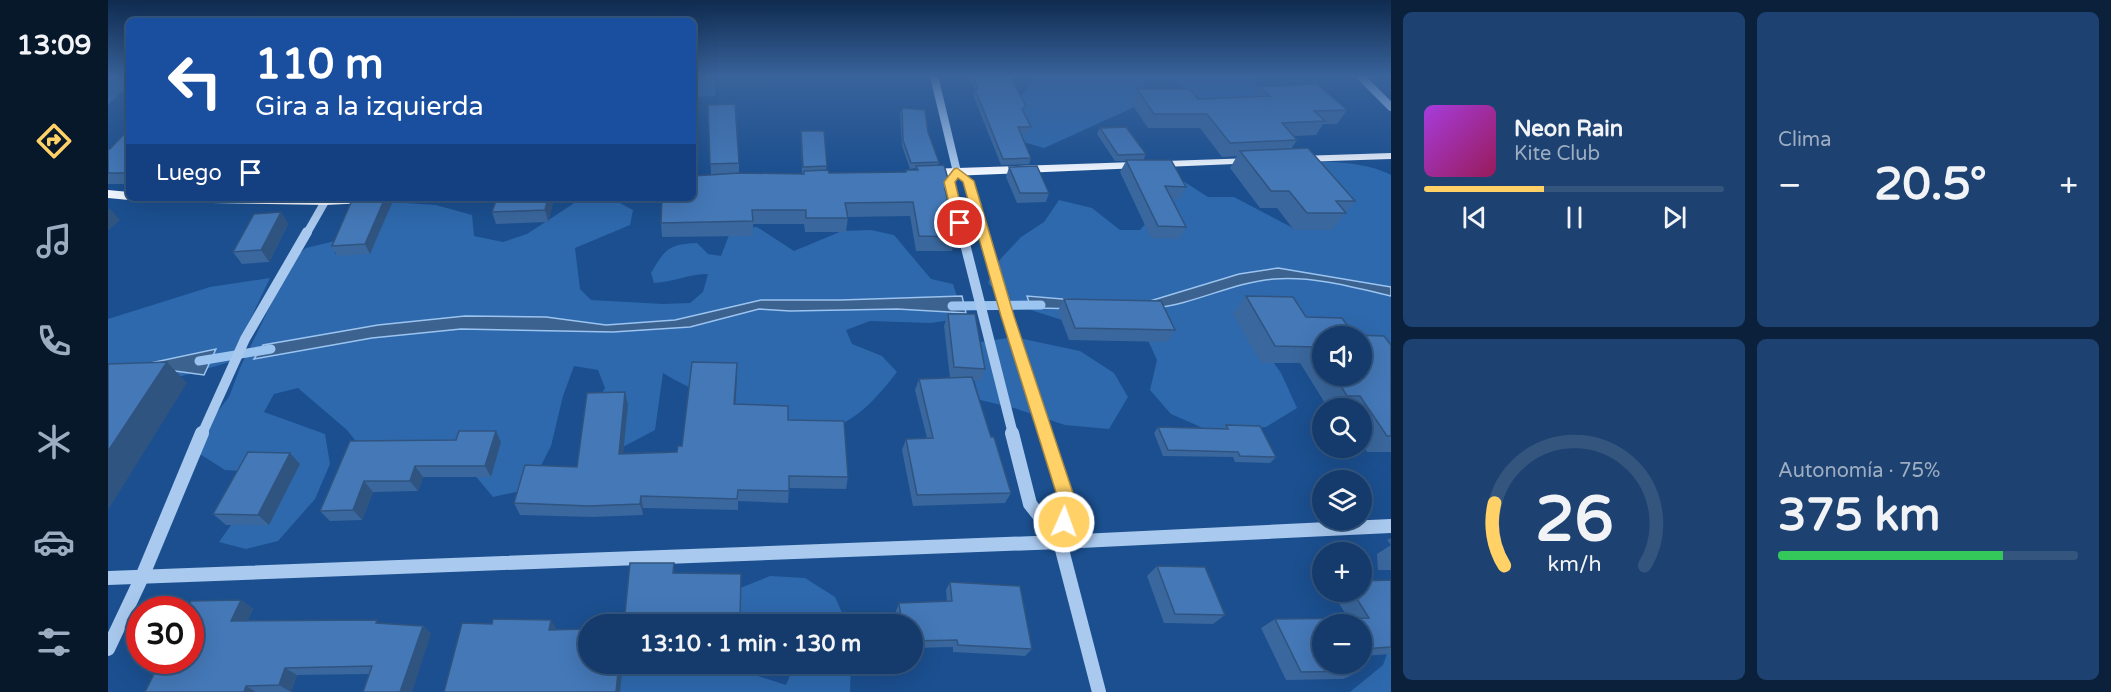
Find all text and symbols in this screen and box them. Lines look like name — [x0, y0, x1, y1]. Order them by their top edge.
text: 13:09 — [17, 29, 91, 62]
text: 110 m — [255, 39, 384, 90]
icon: left — [156, 42, 234, 120]
text: Gira a la izquierda — [255, 90, 484, 123]
text: Neon Rain — [1514, 116, 1623, 142]
icon: directions — [33, 120, 75, 162]
text: Clima — [1778, 128, 1831, 152]
text: Kite Club — [1514, 142, 1600, 166]
icon: arrive — [234, 156, 267, 189]
text: 20.5° — [1874, 158, 1987, 212]
text: Luego — [156, 160, 222, 186]
text: − — [1778, 166, 1802, 205]
text: + — [2059, 166, 2078, 205]
pin — [934, 197, 985, 248]
icon: previous — [1458, 201, 1491, 234]
icon: pause — [1558, 201, 1591, 234]
icon: next — [1658, 201, 1691, 234]
icon: arrive — [943, 206, 976, 239]
icon: music — [33, 220, 75, 262]
icon: phone — [33, 320, 75, 362]
map controls — [1312, 326, 1372, 674]
button: sound — [1312, 326, 1372, 386]
button: search — [1312, 398, 1372, 458]
icon: climate — [33, 421, 75, 463]
text: Autonomía · 75% — [1778, 459, 1940, 483]
button: layers — [1312, 470, 1372, 530]
text: 26 — [1535, 483, 1613, 558]
text: 375 km — [1778, 489, 1940, 543]
position arrow — [1032, 490, 1096, 554]
icon: car — [33, 521, 75, 563]
button: + — [1312, 542, 1372, 602]
text: km/h — [1547, 552, 1601, 578]
speed limit sign: 30 — [126, 596, 204, 674]
button: − — [1312, 614, 1372, 674]
icon: filters — [33, 621, 75, 663]
text: 13:10 · 1 min · 130 m — [640, 631, 861, 657]

